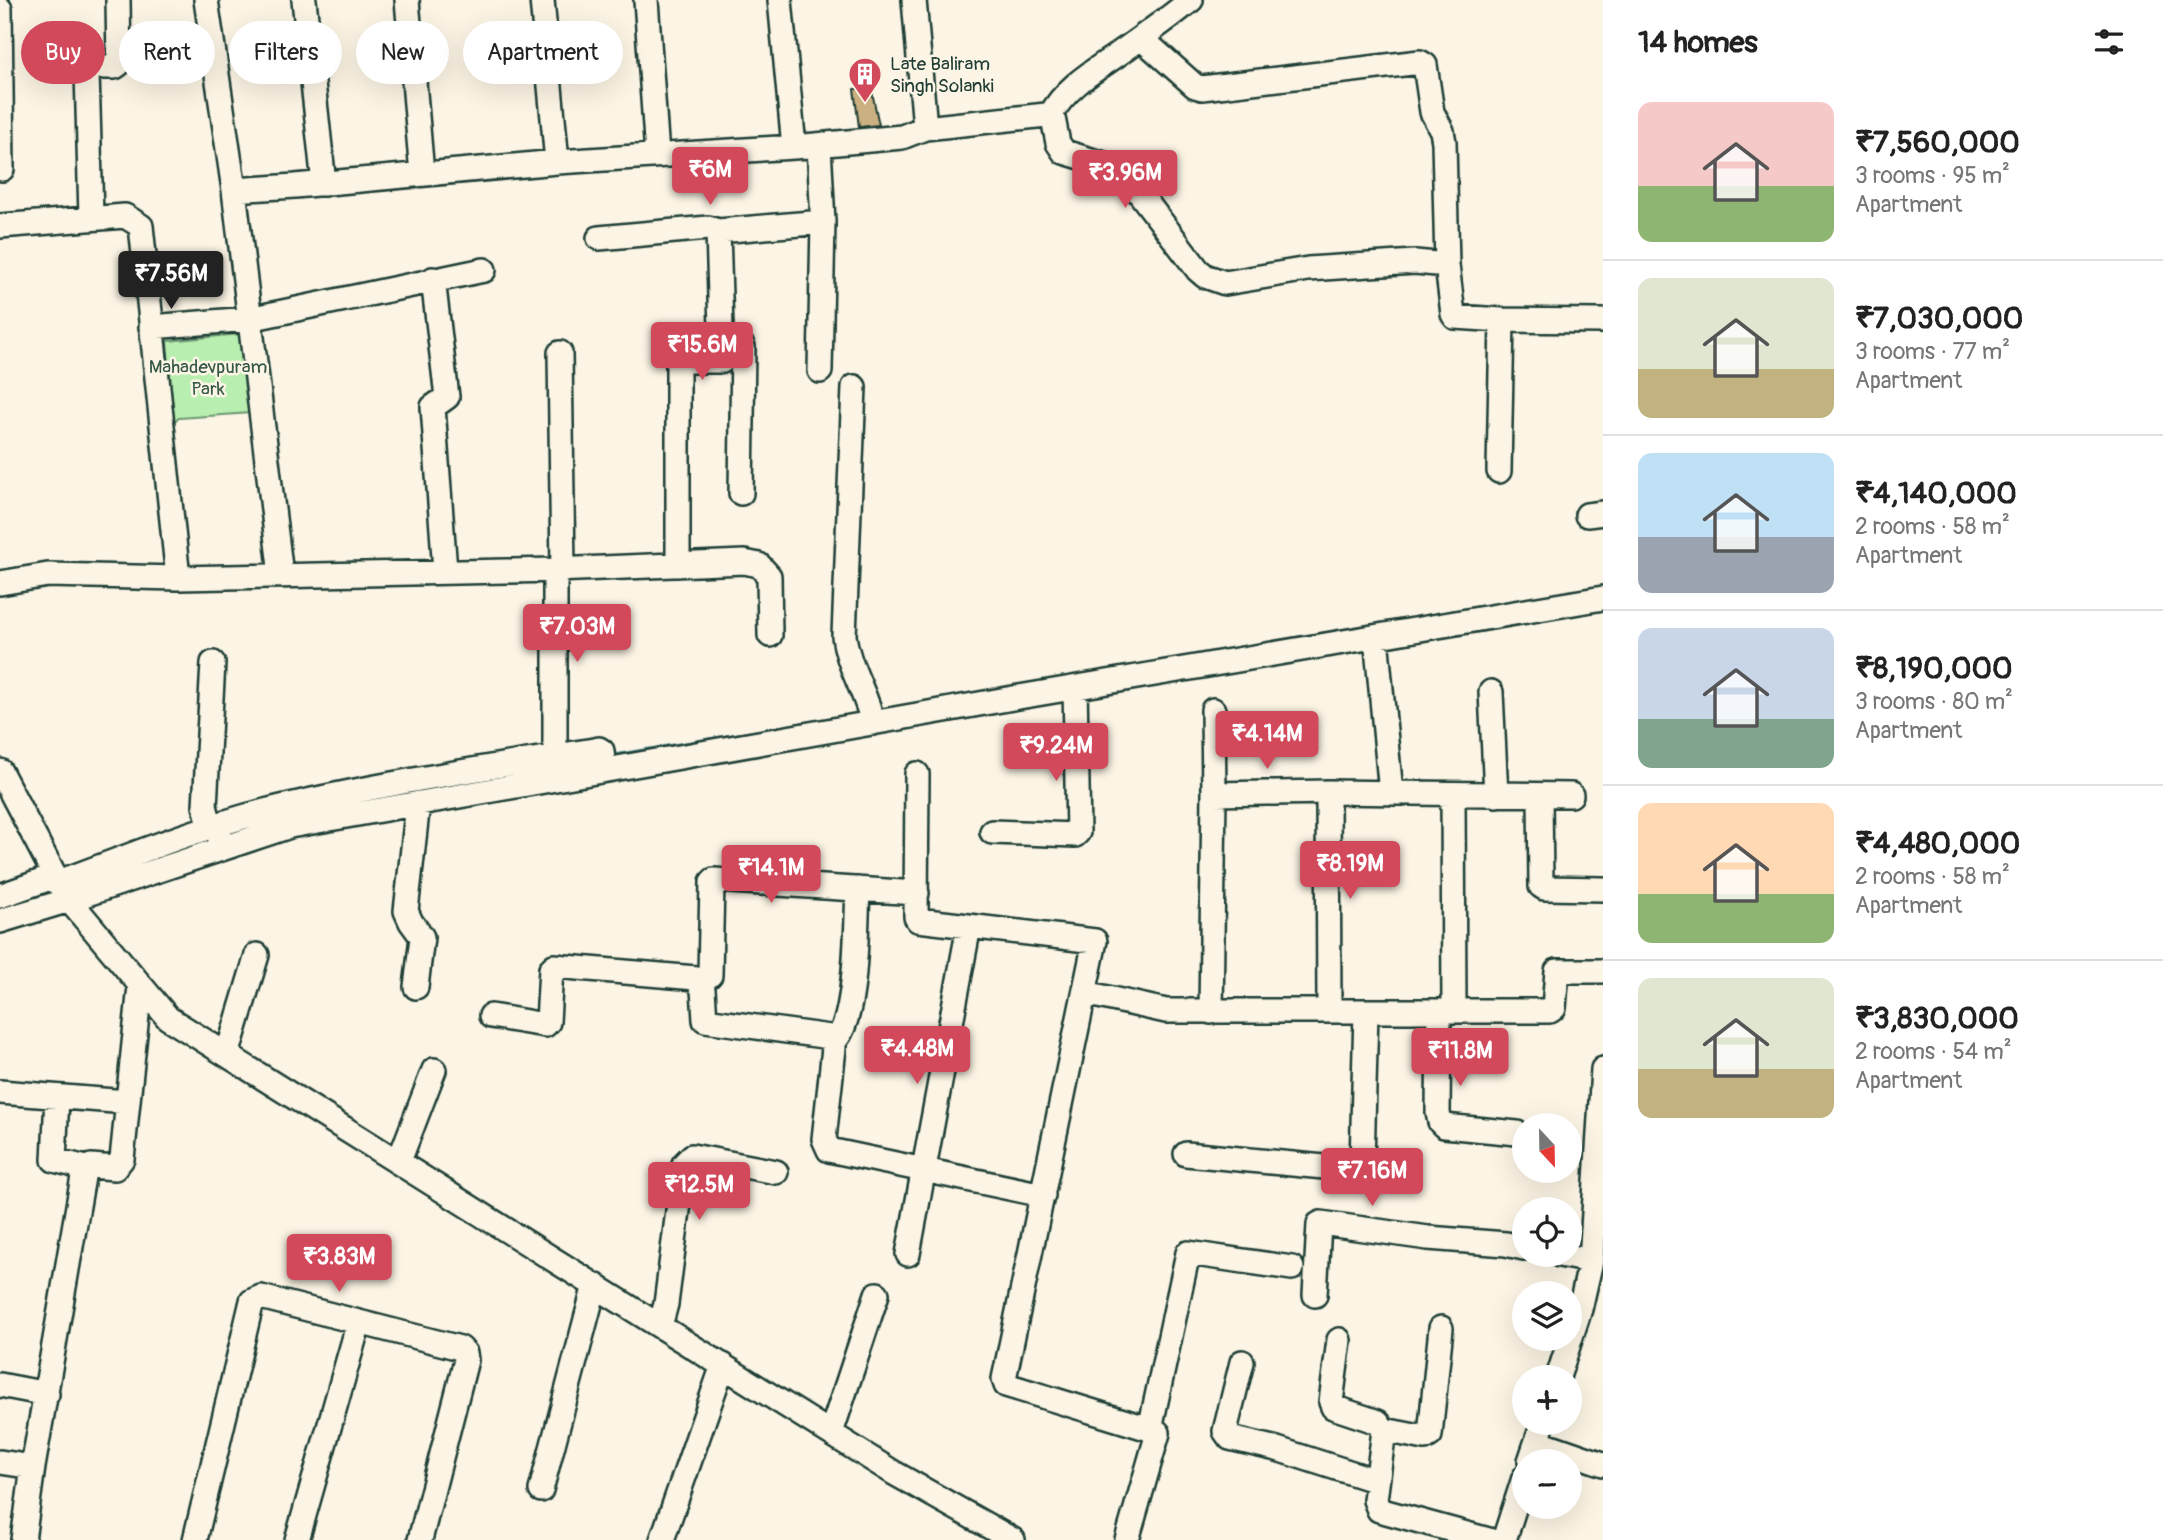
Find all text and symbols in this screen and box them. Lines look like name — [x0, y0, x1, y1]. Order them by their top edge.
chip: Buy — [21, 21, 105, 84]
chip: Rent — [119, 21, 215, 84]
chip: Filters — [229, 21, 342, 84]
chip: New — [356, 21, 449, 84]
chip: Apartment — [463, 21, 623, 84]
icon: filters — [2090, 23, 2128, 61]
text: 14 homes — [1638, 24, 1758, 61]
place label: Late Baliram Singh Solanki — [890, 52, 994, 98]
building icon: Late Baliram Singh Solanki — [846, 55, 884, 104]
text: ₹7,560,000 — [1855, 124, 2020, 161]
icon: home — [1694, 130, 1778, 214]
pin: ₹6M — [676, 148, 744, 207]
pin: ₹3.96M — [1068, 150, 1182, 210]
text: ₹6M — [688, 155, 732, 184]
text: ₹3.96M — [1088, 158, 1162, 187]
text: 3 rooms · 95 m² — [1855, 161, 2010, 190]
text: Apartment — [1855, 190, 1962, 219]
pin: ₹7.56M — [114, 252, 228, 311]
text: ₹7.56M — [134, 259, 208, 288]
text: ₹7,030,000 — [1855, 300, 2023, 337]
icon: home — [1694, 306, 1778, 390]
pin: ₹15.6M — [645, 322, 759, 382]
text: ₹15.6M — [667, 330, 737, 359]
text: 3 rooms · 77 m² — [1855, 337, 2010, 366]
park label: Mahadevpuram Park — [149, 355, 267, 401]
text: Apartment — [1855, 366, 1962, 395]
text: ₹4,140,000 — [1855, 475, 2017, 512]
icon: home — [1694, 481, 1778, 565]
text: 2 rooms · 58 m² — [1855, 512, 2010, 541]
text: Apartment — [1855, 541, 1962, 570]
pin: ₹7.03M — [520, 604, 634, 664]
text: ₹7.03M — [539, 612, 615, 641]
text: ₹8,190,000 — [1855, 650, 2013, 687]
icon: home — [1694, 656, 1778, 740]
text: 3 rooms · 80 m² — [1855, 687, 2013, 716]
pin: ₹4.14M — [1210, 712, 1324, 771]
text: Apartment — [1855, 716, 1962, 745]
text: ₹4.14M — [1231, 719, 1303, 748]
pin: ₹9.24M — [999, 724, 1113, 783]
text: ₹9.24M — [1019, 731, 1093, 760]
text: ₹4,480,000 — [1855, 825, 2020, 862]
icon: home — [1694, 831, 1778, 915]
pin: ₹8.19M — [1293, 842, 1407, 901]
pin: ₹14.1M — [714, 846, 828, 905]
text: ₹8.19M — [1316, 849, 1384, 878]
text: ₹14.1M — [738, 853, 804, 882]
text: 2 rooms · 58 m² — [1855, 862, 2010, 891]
text: Apartment — [1855, 891, 1962, 920]
text: ₹3,830,000 — [1855, 1000, 2019, 1037]
icon: home — [1694, 1006, 1778, 1090]
pin: ₹4.48M — [860, 1026, 974, 1086]
pin: ₹11.8M — [1403, 1028, 1517, 1088]
text: ₹4.48M — [880, 1034, 954, 1063]
text: ₹11.8M — [1428, 1036, 1492, 1065]
text: 2 rooms · 54 m² — [1855, 1037, 2012, 1066]
text: Apartment — [1855, 1066, 1962, 1095]
north arrow — [1512, 1113, 1582, 1183]
map controls — [1512, 1113, 1582, 1519]
pin: ₹7.16M — [1315, 1148, 1429, 1208]
text: ₹7.16M — [1337, 1156, 1407, 1185]
pin: ₹12.5M — [642, 1162, 756, 1222]
text: ₹12.5M — [664, 1170, 734, 1199]
button: locate — [1512, 1197, 1582, 1267]
pin: ₹3.83M — [282, 1234, 396, 1294]
text: ₹3.83M — [303, 1242, 375, 1271]
button: layers — [1512, 1281, 1582, 1351]
button: + — [1512, 1365, 1582, 1435]
button: − — [1512, 1449, 1582, 1519]

